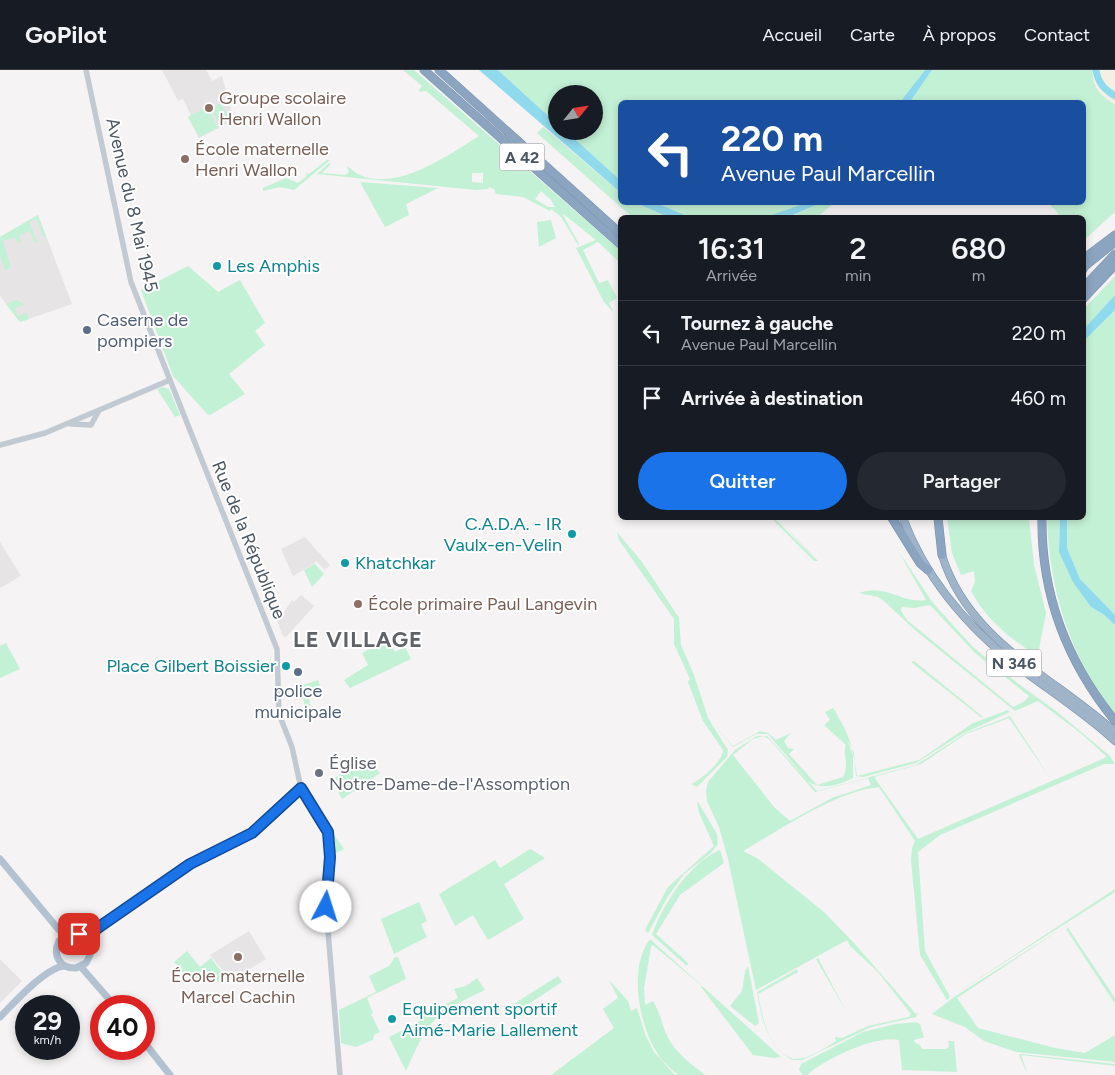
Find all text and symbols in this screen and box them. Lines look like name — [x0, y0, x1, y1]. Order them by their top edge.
text: GoPilot — [25, 20, 107, 49]
text: Accueil — [762, 24, 822, 46]
text: Carte — [850, 24, 895, 46]
text: À propos — [923, 24, 996, 46]
text: Contact — [1024, 24, 1090, 46]
north arrow — [548, 85, 602, 140]
map controls — [548, 85, 603, 140]
place label: Groupe scolaire Henri Wallon — [219, 87, 346, 130]
marker: Groupe scolaire Henri Wallon — [203, 102, 215, 114]
street label: Avenue du 8 Mai 1945 — [101, 116, 163, 294]
text: 220 m — [721, 118, 823, 160]
icon: left — [638, 120, 703, 185]
place label: École maternelle Henri Wallon — [195, 138, 329, 181]
road number: A 42 — [500, 144, 544, 170]
marker: École maternelle Henri Wallon — [179, 153, 191, 165]
text: Avenue Paul Marcellin — [721, 160, 935, 187]
text: 16:31 — [698, 230, 765, 267]
text: 2 — [850, 230, 867, 267]
text: 680 — [951, 230, 1006, 267]
place label: Les Amphis — [227, 255, 320, 277]
marker: Les Amphis — [211, 260, 223, 272]
text: Arrivée — [706, 266, 757, 285]
text: min — [845, 266, 871, 285]
text: m — [972, 266, 985, 285]
place label: Caserne de pompiers — [97, 309, 188, 352]
text: Tournez à gauche — [681, 312, 833, 335]
icon: left — [638, 319, 666, 347]
text: 220 m — [1012, 322, 1066, 345]
marker: Caserne de pompiers — [81, 324, 93, 336]
text: Avenue Paul Marcellin — [681, 335, 837, 354]
icon: arrive — [638, 384, 666, 412]
text: Arrivée à destination — [681, 387, 863, 410]
text: 460 m — [1010, 387, 1066, 410]
button: Quitter — [638, 452, 847, 510]
button: Partager — [857, 452, 1066, 510]
street label: Rue de la République — [207, 458, 291, 623]
place label: C.A.D.A. - IR Vaulx-en-Velin — [444, 513, 562, 556]
marker: C.A.D.A. - IR Vaulx-en-Velin — [566, 528, 578, 540]
place label: Khatchkar — [355, 552, 436, 574]
marker: Khatchkar — [339, 557, 351, 569]
place label: École primaire Paul Langevin — [368, 593, 597, 615]
marker: École primaire Paul Langevin — [352, 598, 364, 610]
district label: LE VILLAGE — [293, 626, 423, 653]
road number: N 346 — [986, 650, 1042, 676]
place label: Place Gilbert Boissier — [106, 655, 276, 677]
marker: Place Gilbert Boissier — [280, 660, 292, 672]
marker: police municipale — [292, 666, 304, 678]
place label: police municipale — [254, 680, 342, 723]
place label: Église Notre-Dame-de-l'Assomption — [329, 752, 570, 795]
marker: Église Notre-Dame-de-l'Assomption — [313, 767, 325, 779]
position arrow — [299, 880, 351, 932]
pin — [58, 913, 100, 955]
icon: arrive — [65, 920, 93, 948]
marker: École maternelle Marcel Cachin — [232, 951, 244, 963]
place label: École maternelle Marcel Cachin — [171, 965, 305, 1008]
speed limit sign: 40 — [90, 995, 155, 1060]
place label: Equipement sportif Aimé-Marie Lallement — [402, 998, 578, 1041]
text: 29 — [33, 1006, 62, 1036]
marker: Equipement sportif Aimé-Marie Lallement — [386, 1013, 398, 1025]
text: km/h — [34, 1033, 61, 1047]

